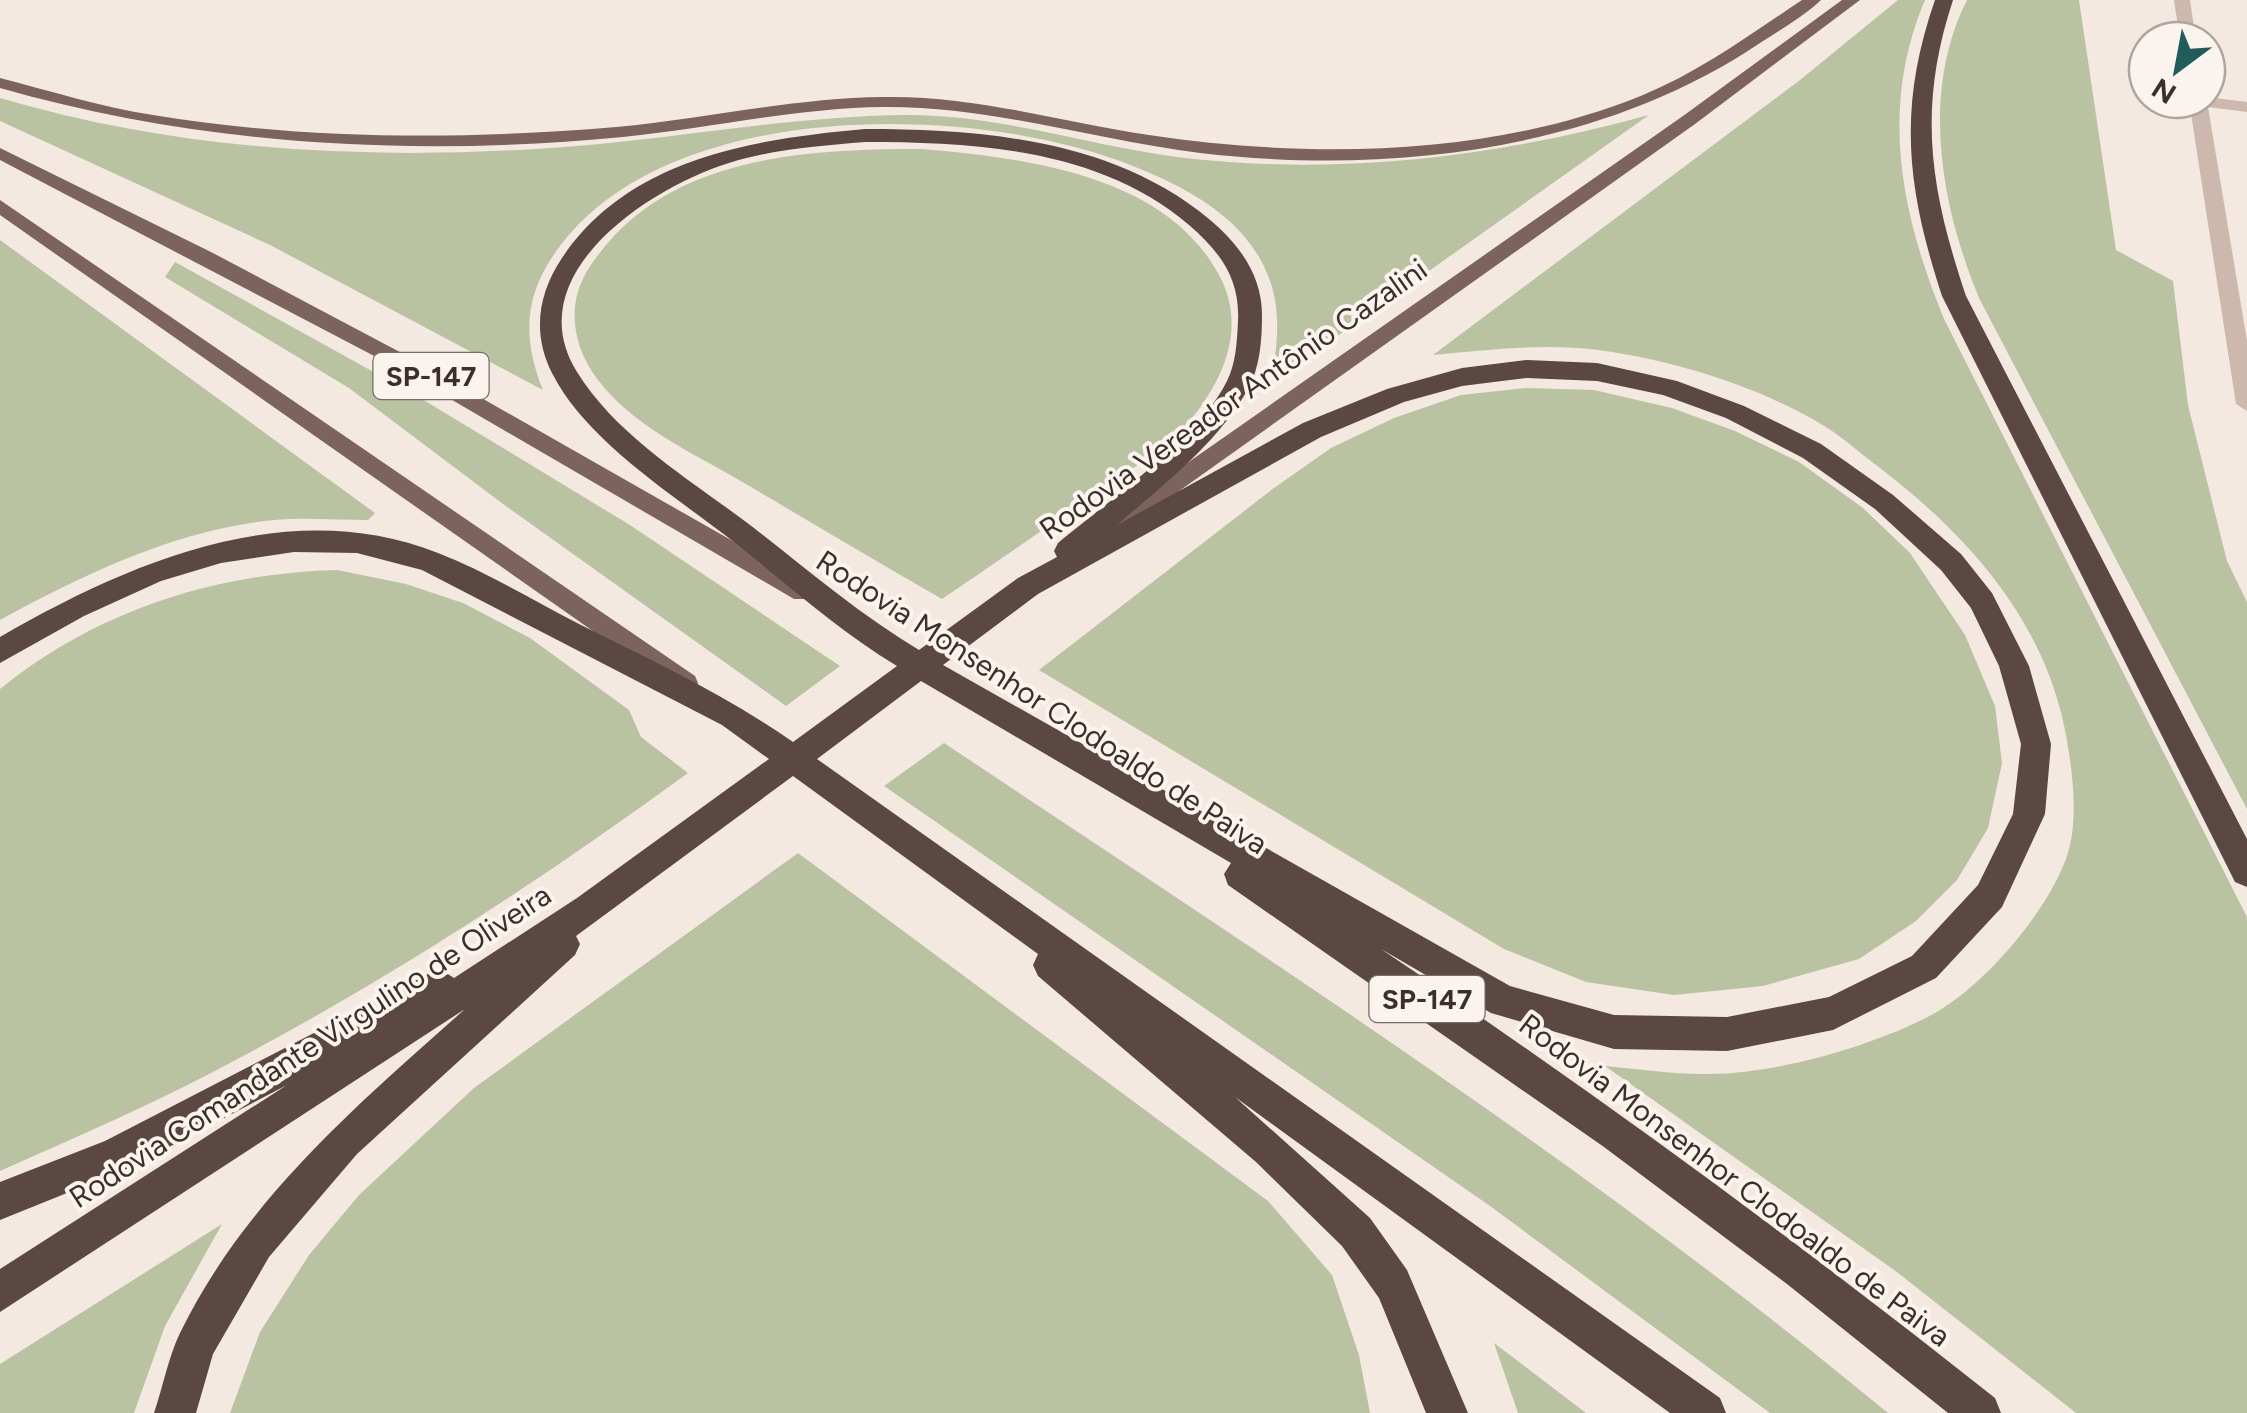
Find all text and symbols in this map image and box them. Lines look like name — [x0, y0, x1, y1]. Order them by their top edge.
north arrow — [2127, 20, 2227, 120]
text: N — [2146, 71, 2182, 111]
street label: Rodovia Vereador Antônio Cazalini — [1032, 251, 1434, 547]
road number: SP-147 — [374, 353, 488, 399]
street label: Rodovia Monsenhor Clodoaldo de Paiva — [809, 542, 1275, 862]
street label: Rodovia Comandante Virgulino de Oliveira — [62, 876, 558, 1216]
road number: SP-147 — [1370, 976, 1484, 1022]
street label: Rodovia Monsenhor Clodoaldo de Paiva — [1512, 1006, 1958, 1354]

